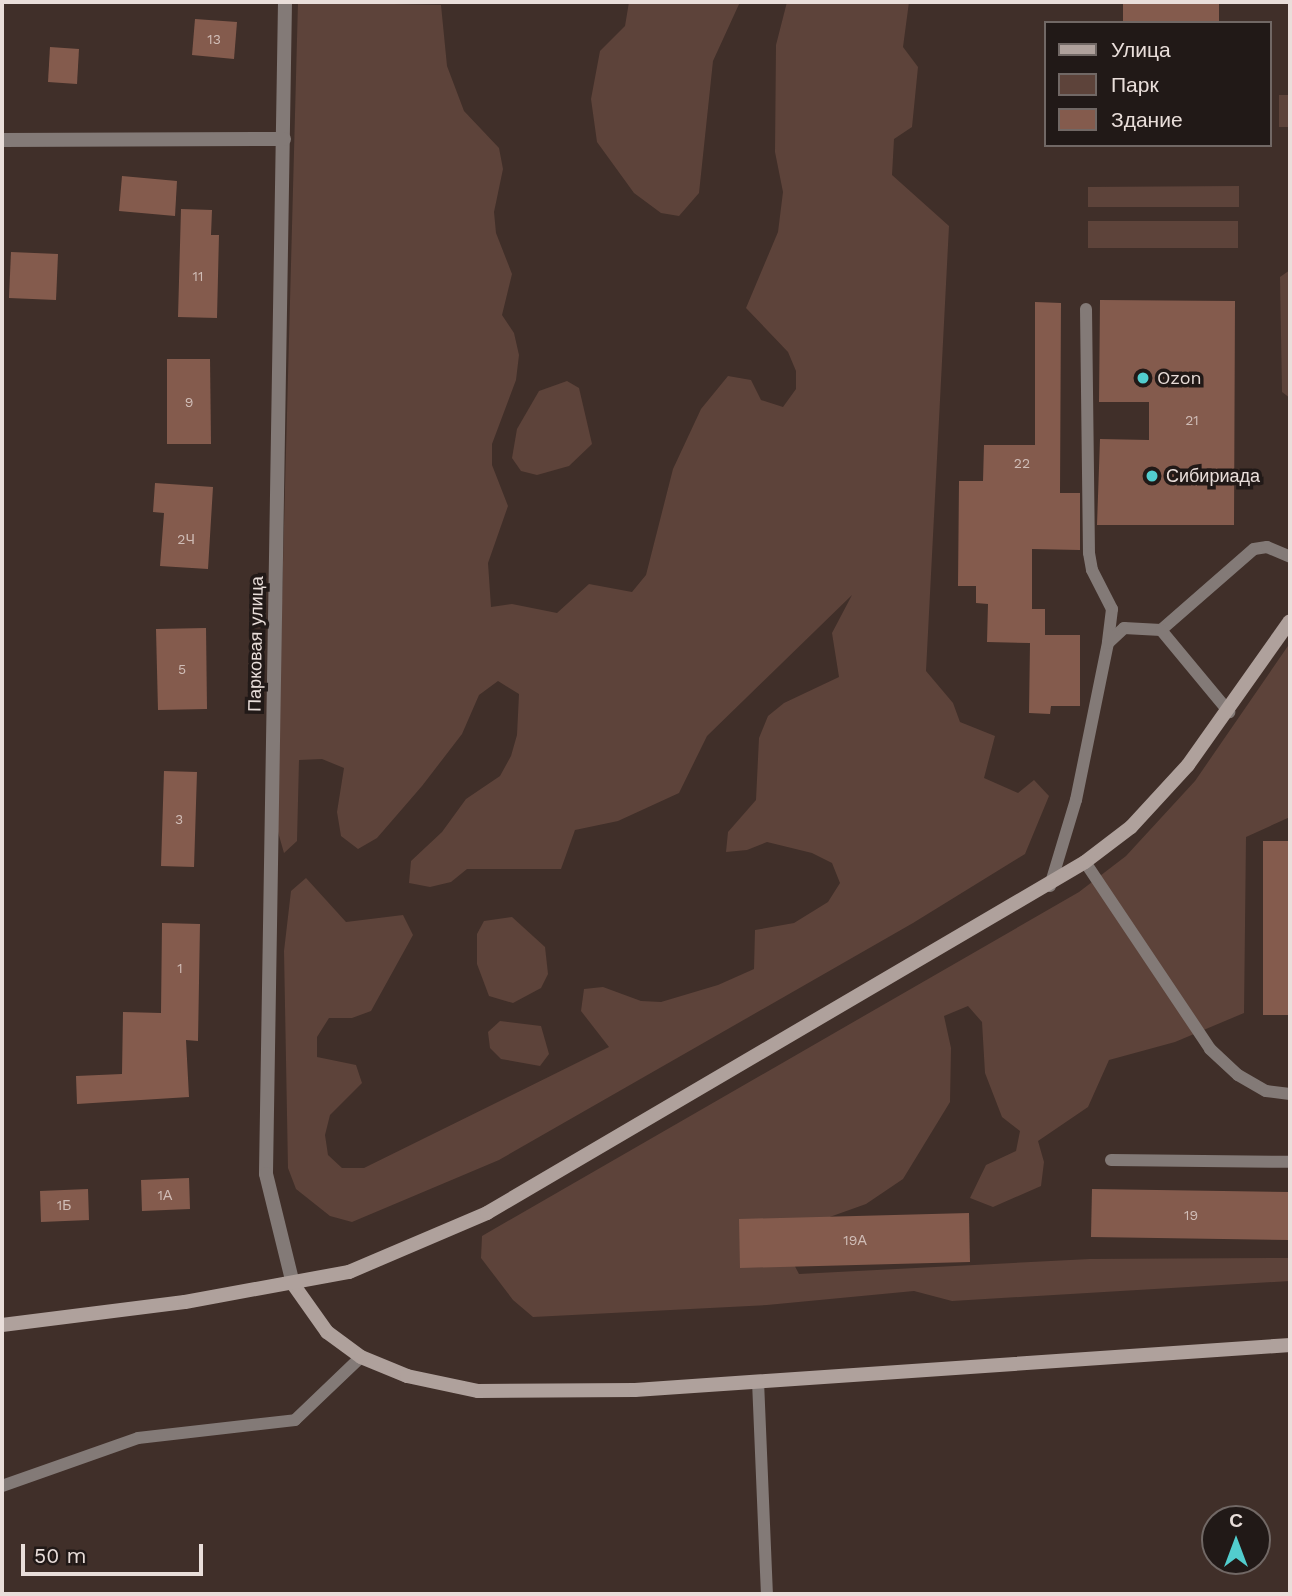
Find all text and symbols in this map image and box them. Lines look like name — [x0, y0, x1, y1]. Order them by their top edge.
legend — [1044, 21, 1271, 147]
house number: 13 — [207, 31, 221, 47]
text: Улица — [1111, 37, 1171, 62]
text: Парк — [1111, 72, 1159, 97]
text: Здание — [1111, 107, 1183, 132]
house number: 11 — [193, 268, 203, 284]
place label: Ozon — [1157, 367, 1202, 389]
marker: Ozon — [1135, 370, 1151, 386]
house number: 9 — [185, 394, 193, 410]
house number: 21 — [1185, 412, 1199, 428]
house number: 22 — [1014, 455, 1030, 471]
place label: Сибириада — [1166, 465, 1260, 487]
marker: Сибириада — [1144, 468, 1160, 484]
house number: 2Ч — [177, 531, 195, 547]
street label: Парковая улица — [244, 576, 268, 712]
house number: 5 — [178, 661, 186, 677]
house number: 3 — [175, 811, 183, 827]
house number: 1 — [177, 960, 183, 976]
house number: 1А — [158, 1187, 172, 1203]
house number: 1Б — [57, 1197, 71, 1213]
house number: 19 — [1184, 1207, 1198, 1223]
house number: 19А — [843, 1232, 867, 1248]
north arrow — [1201, 1505, 1271, 1575]
text: С — [1229, 1509, 1243, 1532]
scale bar — [24, 1530, 206, 1574]
text: 50 m — [34, 1543, 86, 1568]

